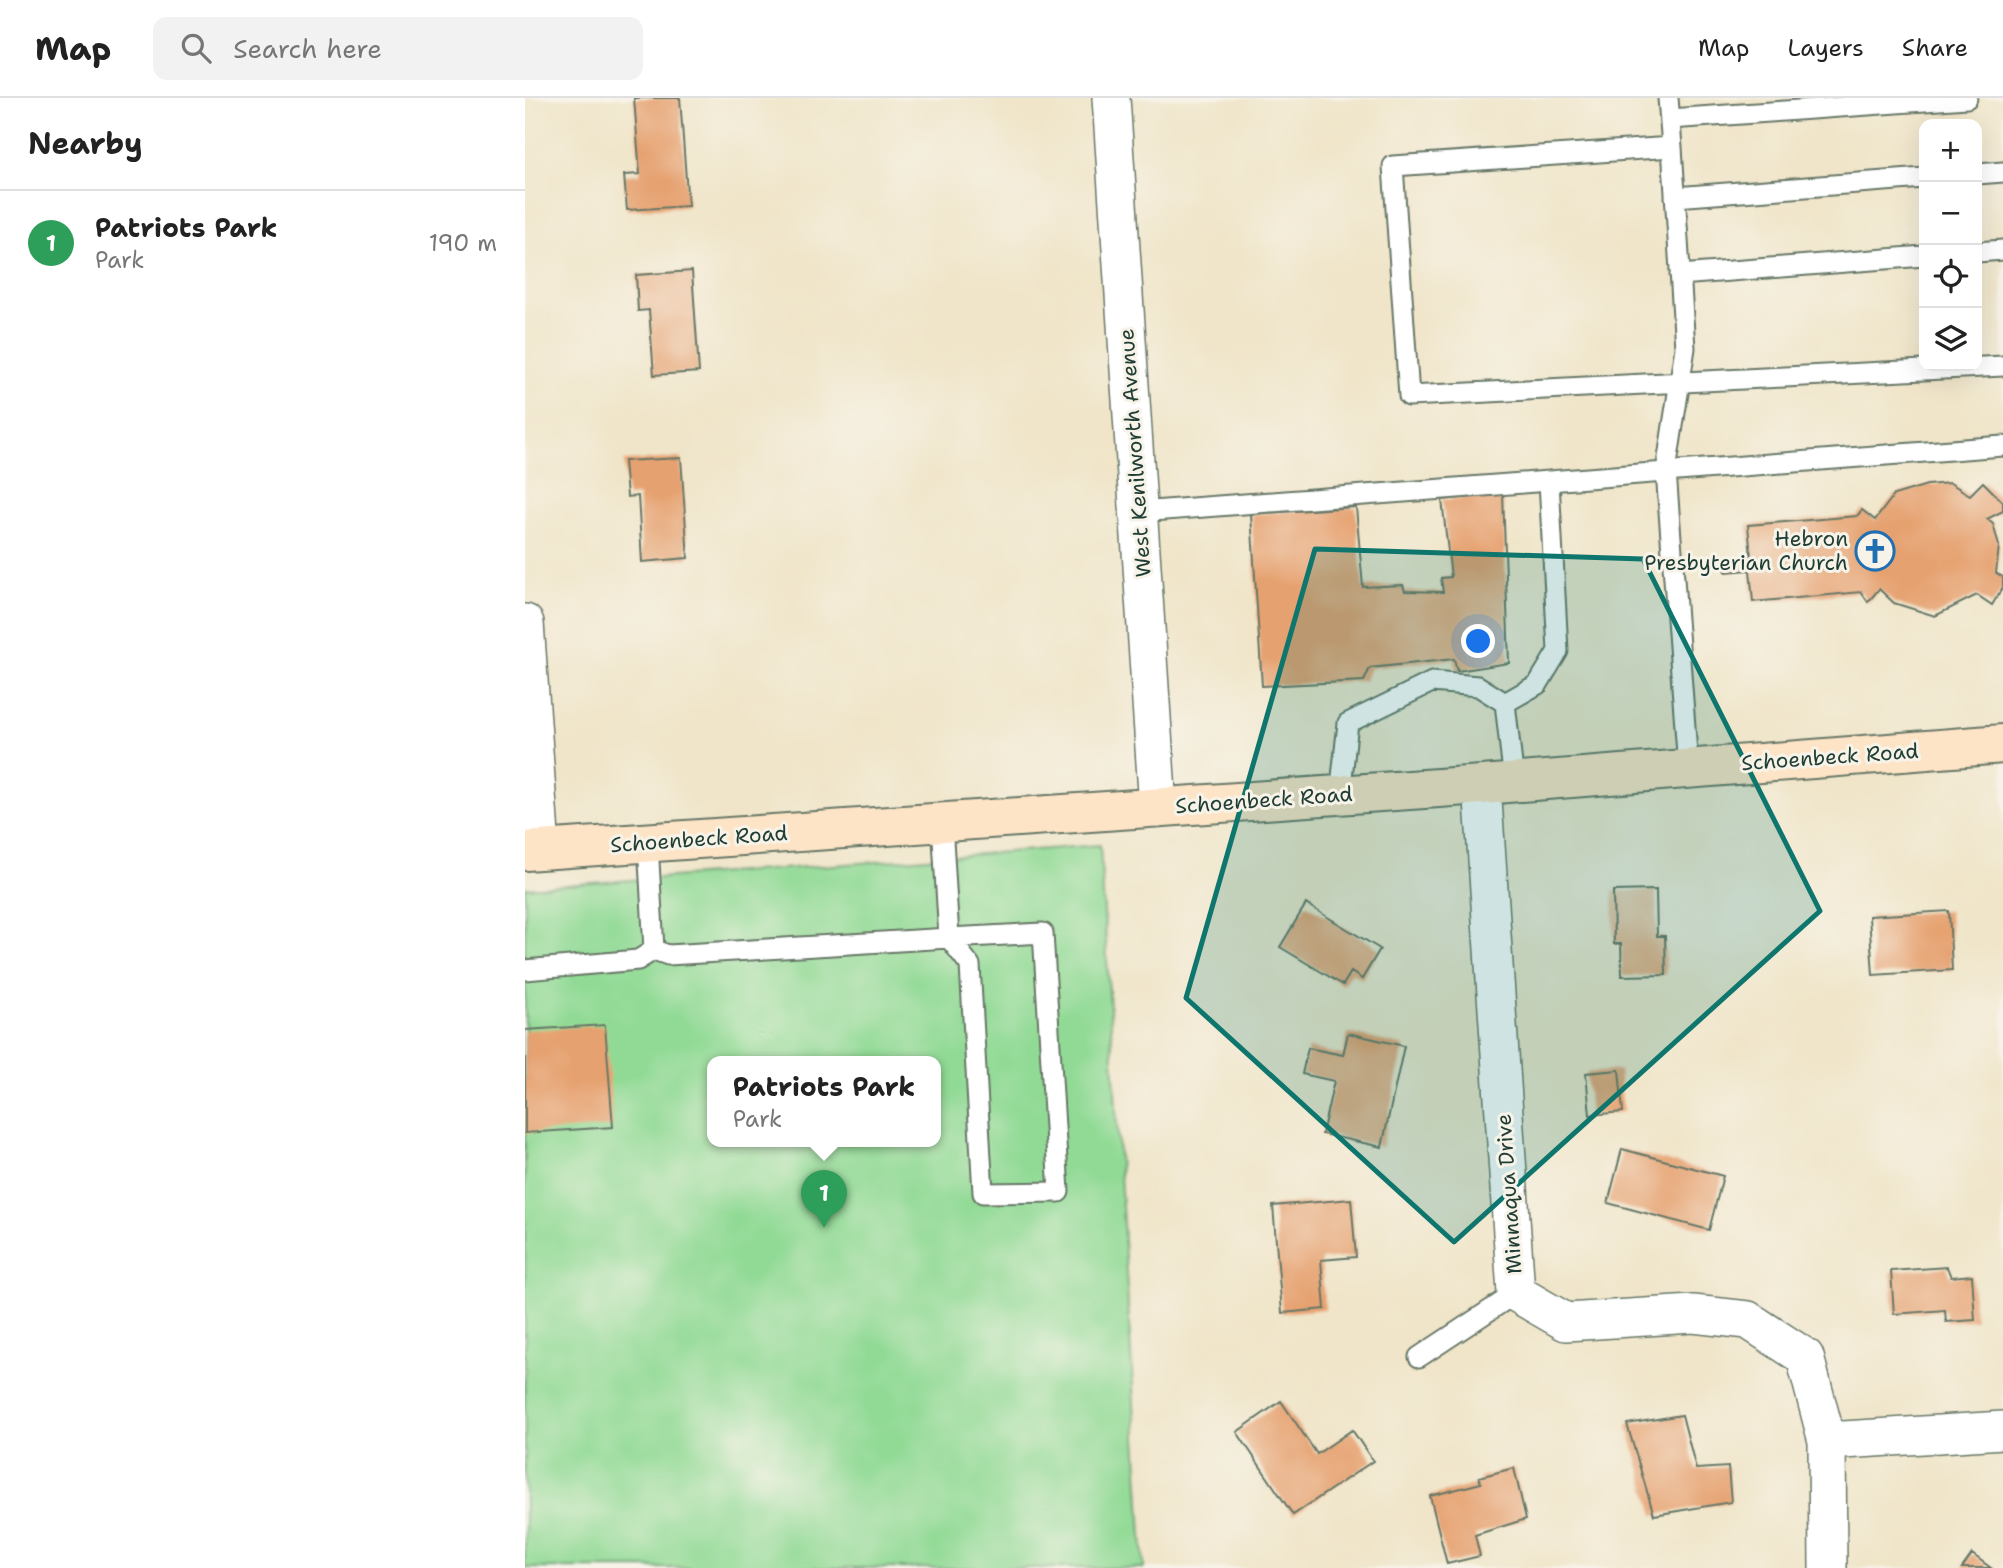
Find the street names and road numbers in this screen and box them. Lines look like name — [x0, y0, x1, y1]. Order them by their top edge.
street label: West Kenilworth Avenue — [1112, 328, 1158, 578]
street label: Schoenbeck Road — [1740, 737, 1920, 777]
street label: Schoenbeck Road — [1174, 780, 1354, 820]
street label: Schoenbeck Road — [609, 819, 789, 859]
street label: Minnaqua Drive — [1489, 1113, 1529, 1275]

